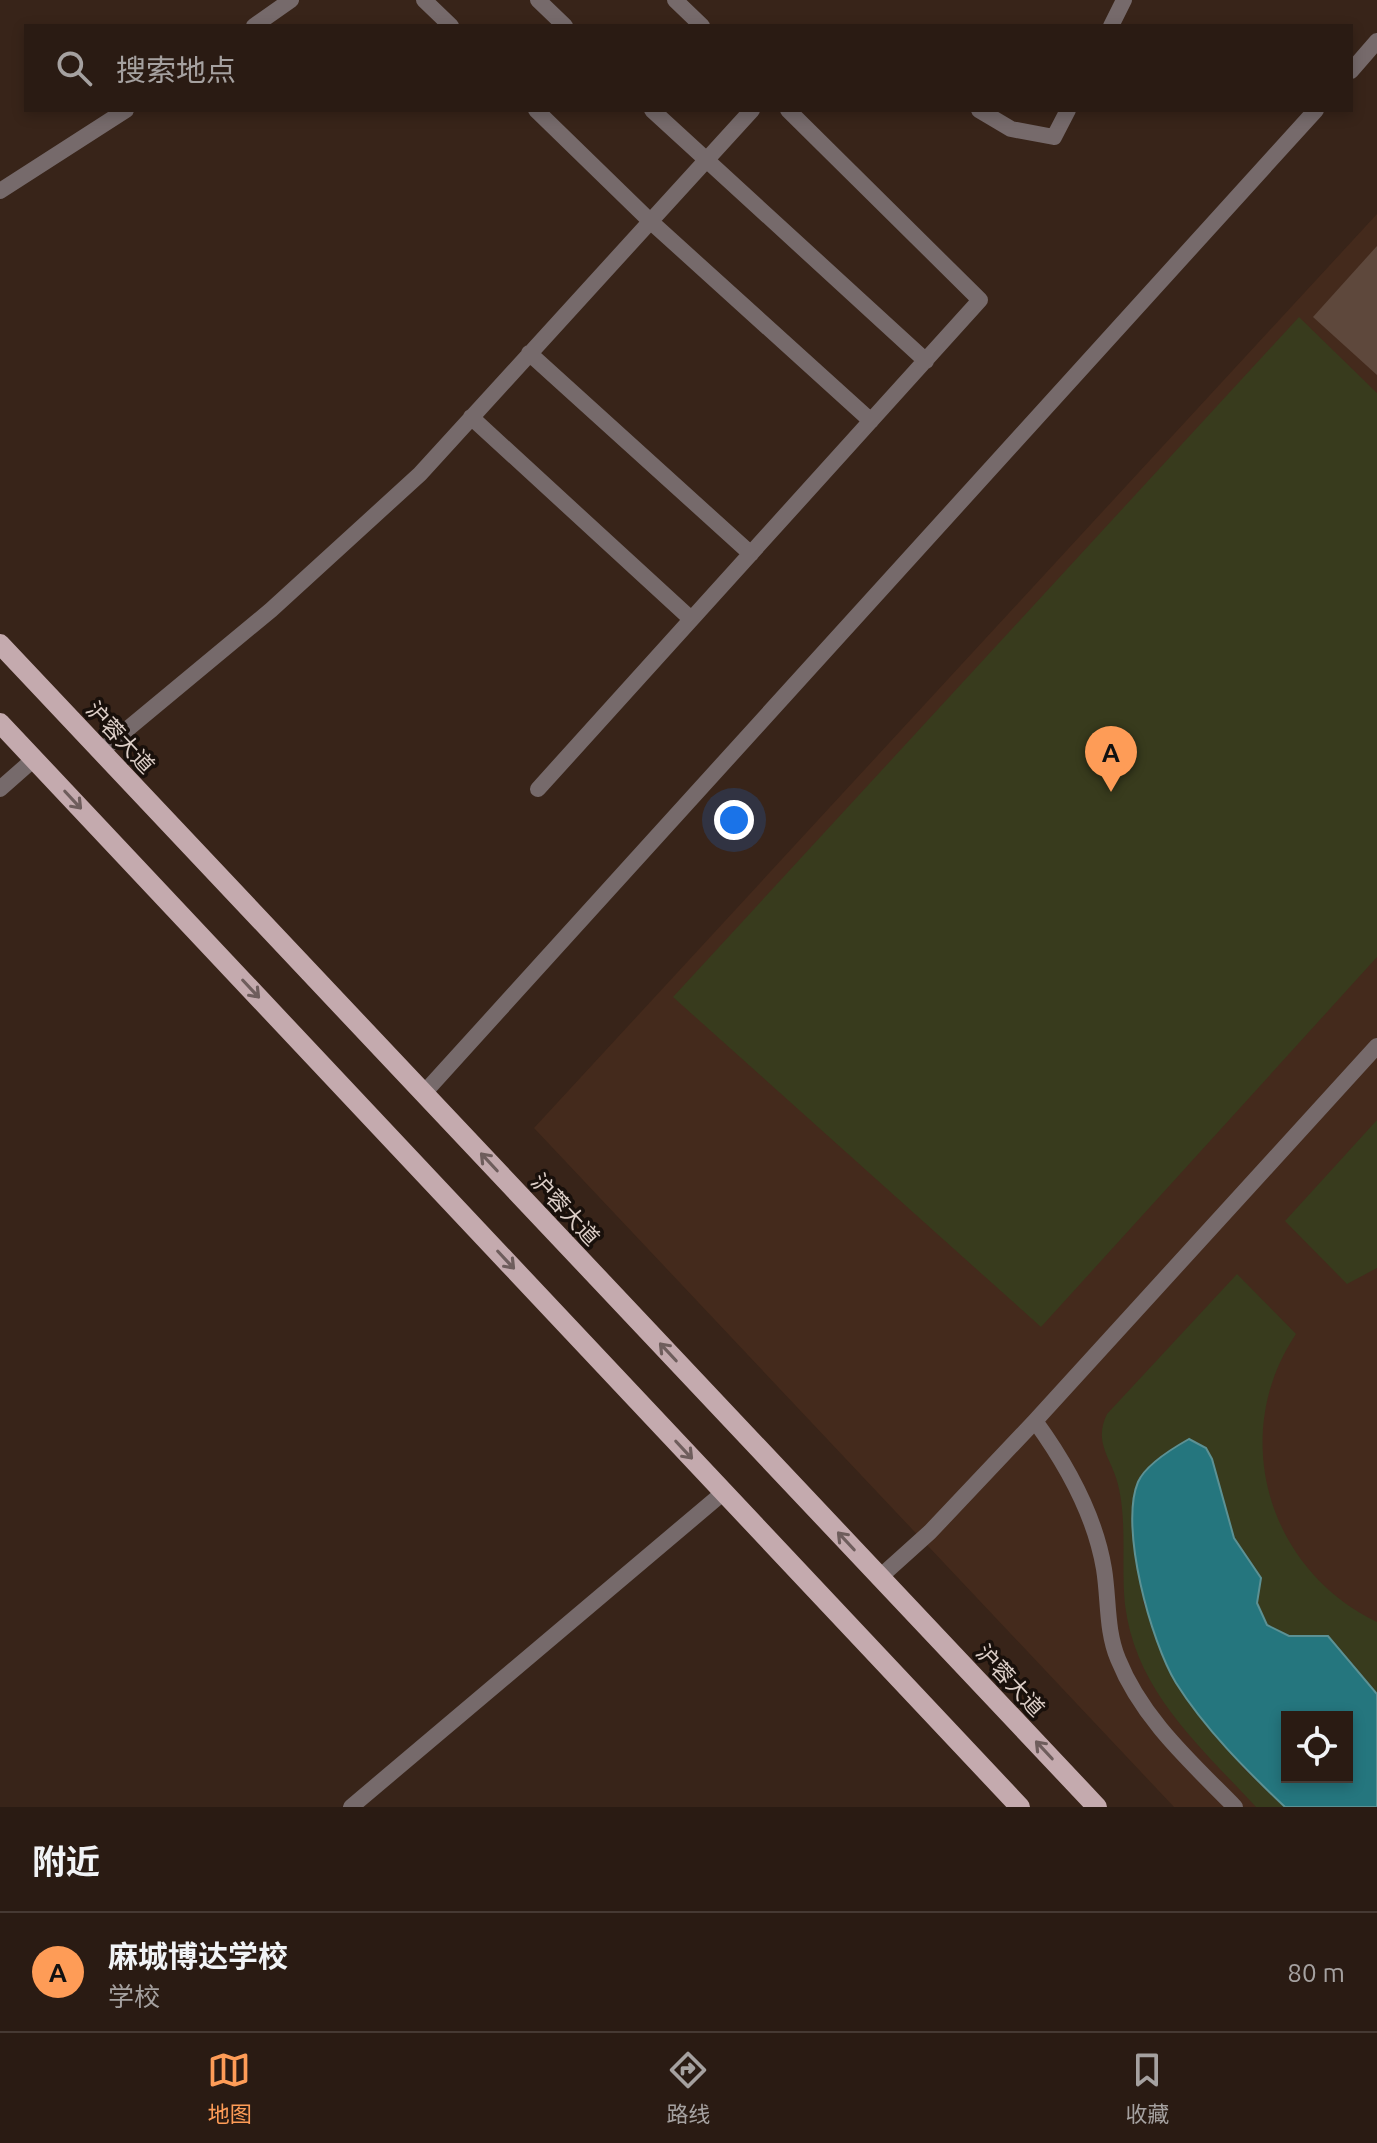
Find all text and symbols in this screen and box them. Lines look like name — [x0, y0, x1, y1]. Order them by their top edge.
search box — [24, 24, 1353, 112]
icon: search — [52, 46, 96, 90]
text: 搜索地点 — [116, 53, 236, 87]
street label: 沪蓉大道 — [82, 696, 160, 778]
pin: A — [1085, 726, 1137, 792]
one-way arrow — [63, 790, 82, 810]
your location — [714, 800, 754, 840]
one-way arrow — [241, 979, 260, 999]
one-way arrow — [481, 1153, 499, 1173]
street label: 沪蓉大道 — [527, 1168, 605, 1250]
one-way arrow — [496, 1250, 515, 1270]
one-way arrow — [659, 1342, 677, 1362]
one-way arrow — [674, 1439, 692, 1459]
one-way arrow — [837, 1531, 856, 1551]
street label: 沪蓉大道 — [972, 1639, 1050, 1721]
map controls — [1281, 1711, 1353, 1783]
button: locate — [1281, 1711, 1353, 1783]
one-way arrow — [1034, 1740, 1053, 1760]
text: 附近 — [32, 1842, 100, 1880]
text: 麻城博达学校 — [108, 1939, 288, 1973]
text: A — [49, 1958, 67, 1987]
text: 80 m — [1287, 1958, 1345, 1987]
text: 学校 — [108, 1982, 160, 2011]
tab: 地图 — [207, 2048, 252, 2128]
tab: 路线 — [666, 2048, 711, 2128]
tab: 收藏 — [1125, 2048, 1170, 2128]

